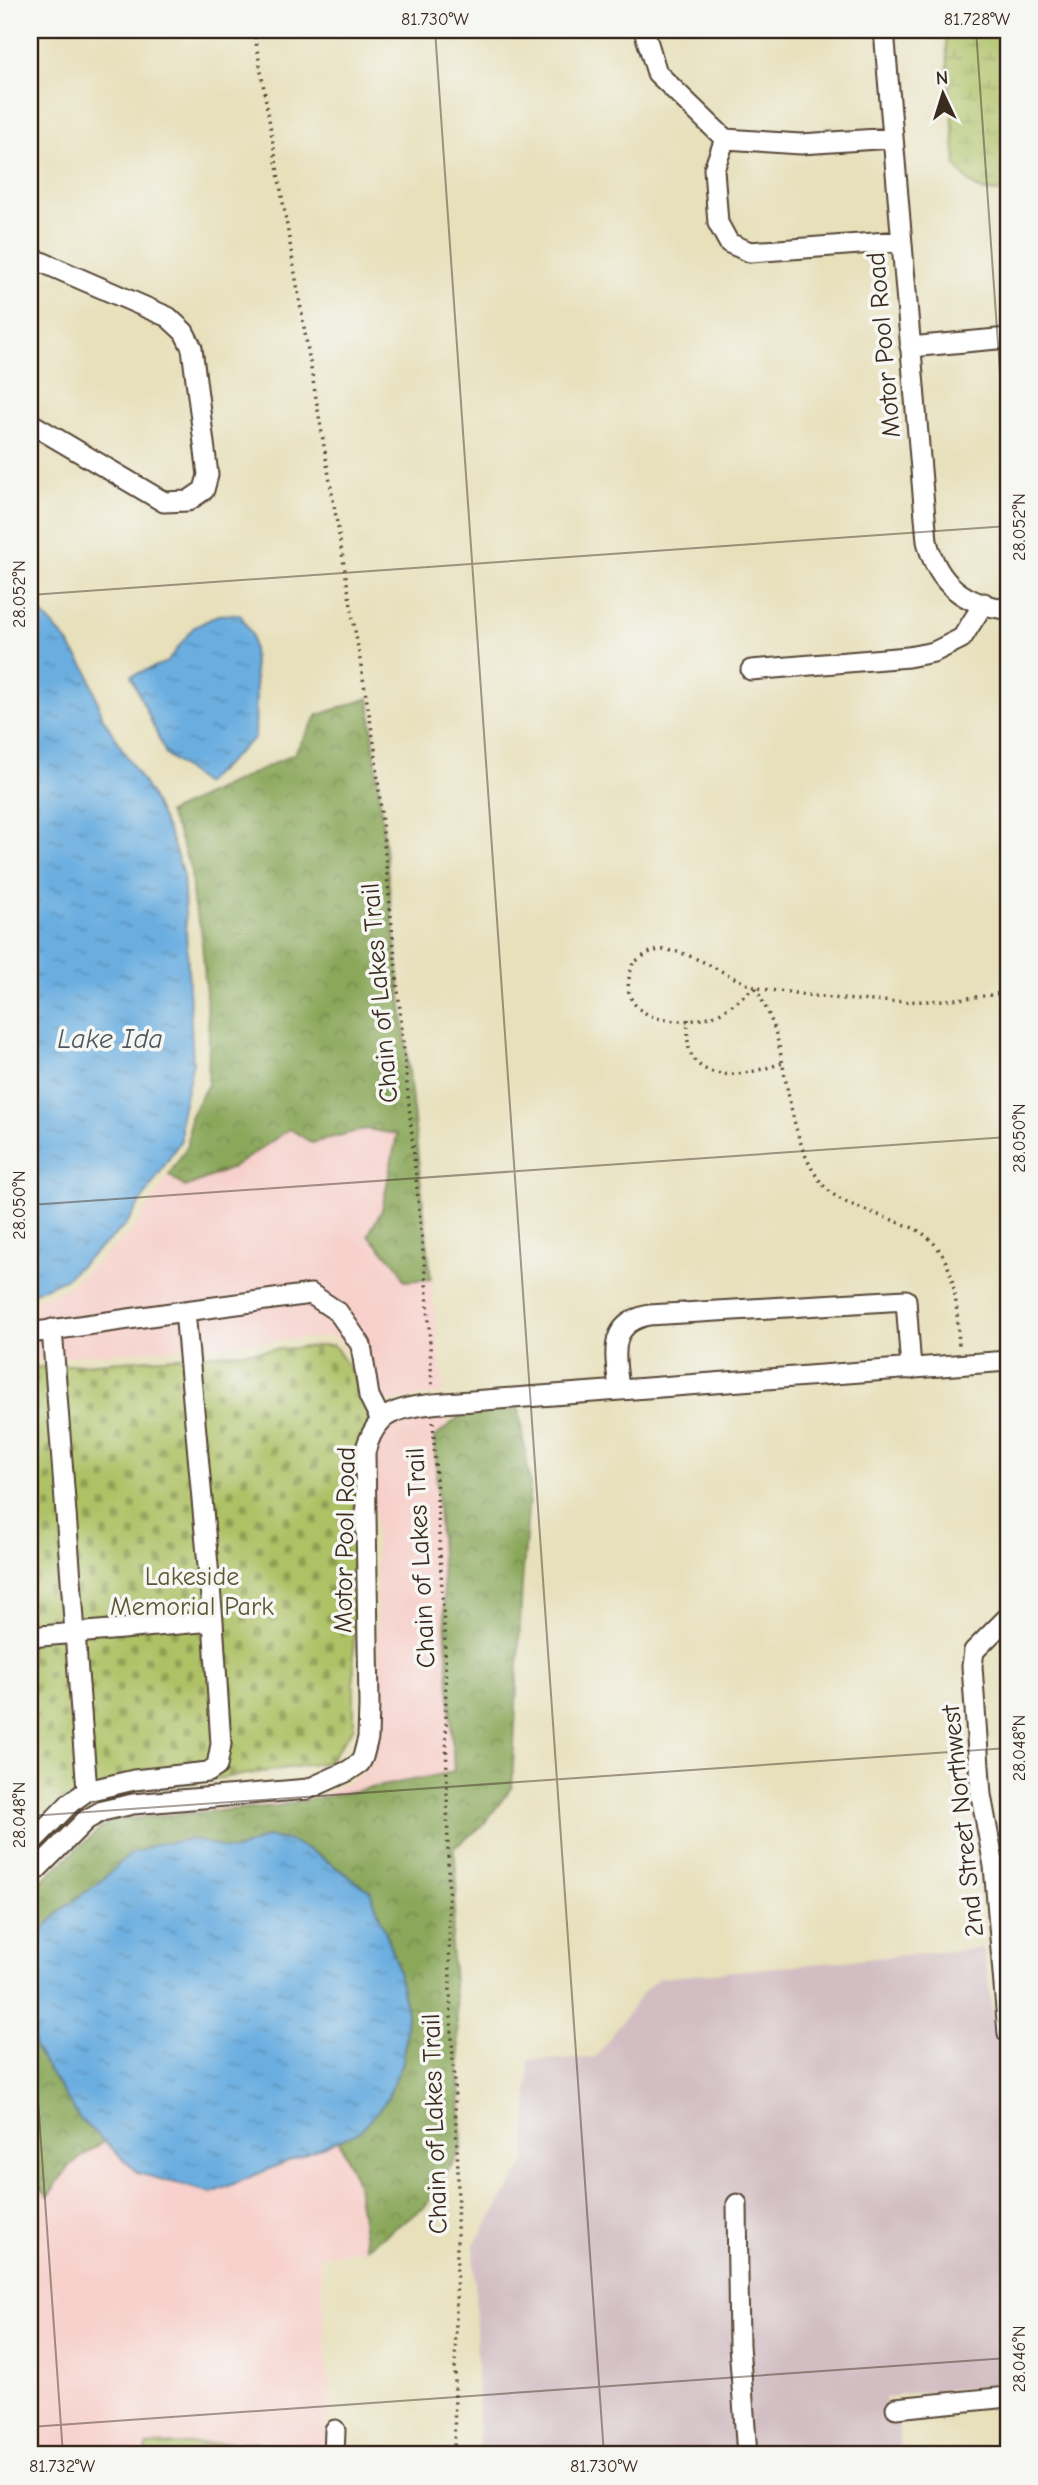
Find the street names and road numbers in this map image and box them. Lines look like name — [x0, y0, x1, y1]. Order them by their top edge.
street label: Motor Pool Road — [861, 251, 907, 439]
street label: Chain of Lakes Trail — [355, 882, 405, 1104]
street label: Motor Pool Road — [328, 1447, 362, 1633]
street label: Chain of Lakes Trail — [400, 1447, 442, 1669]
street label: 2nd Street Northwest — [936, 1702, 990, 1938]
street label: Chain of Lakes Trail — [416, 2013, 454, 2235]

